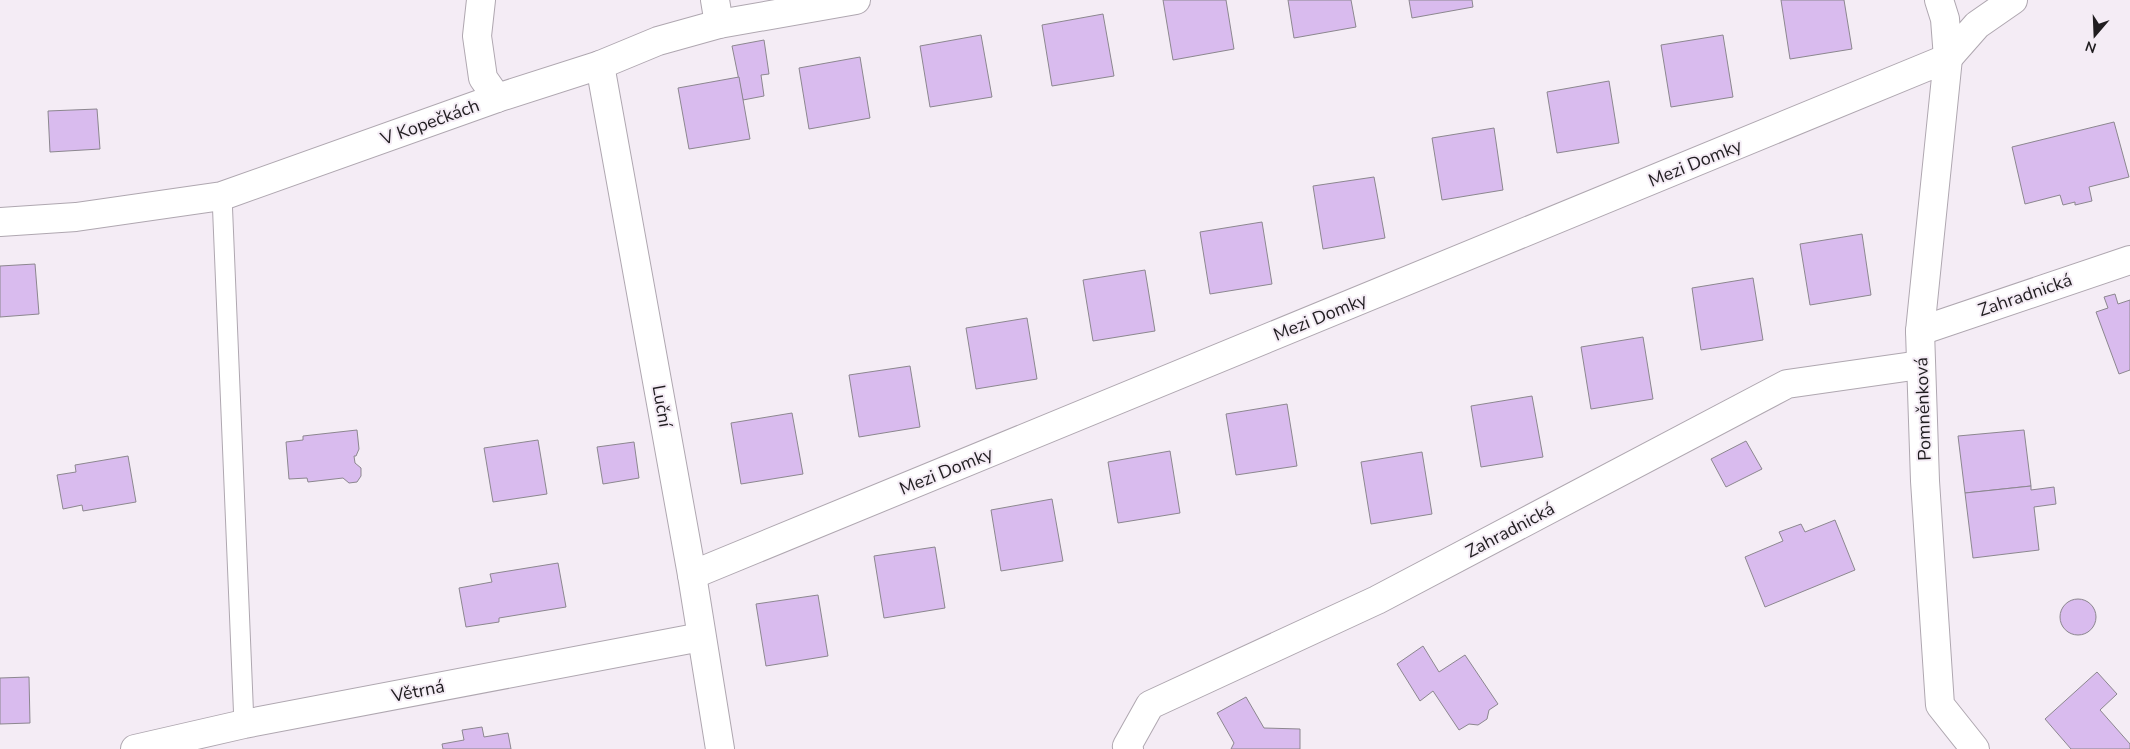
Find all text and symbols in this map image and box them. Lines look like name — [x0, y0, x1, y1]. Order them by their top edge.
north arrow — [2070, 10, 2120, 60]
text: N — [2083, 36, 2099, 58]
street label: V Kopečkách — [376, 93, 483, 151]
street label: Mezi Domky — [1645, 133, 1746, 193]
street label: Zahradnická — [1975, 268, 2075, 322]
street label: Mezi Domky — [1270, 287, 1371, 347]
street label: Pomněnková — [1909, 357, 1937, 461]
street label: Luční — [646, 383, 678, 430]
street label: Mezi Domky — [896, 441, 997, 501]
street label: Zahradnická — [1461, 496, 1559, 564]
street label: Větrná — [389, 674, 447, 708]

